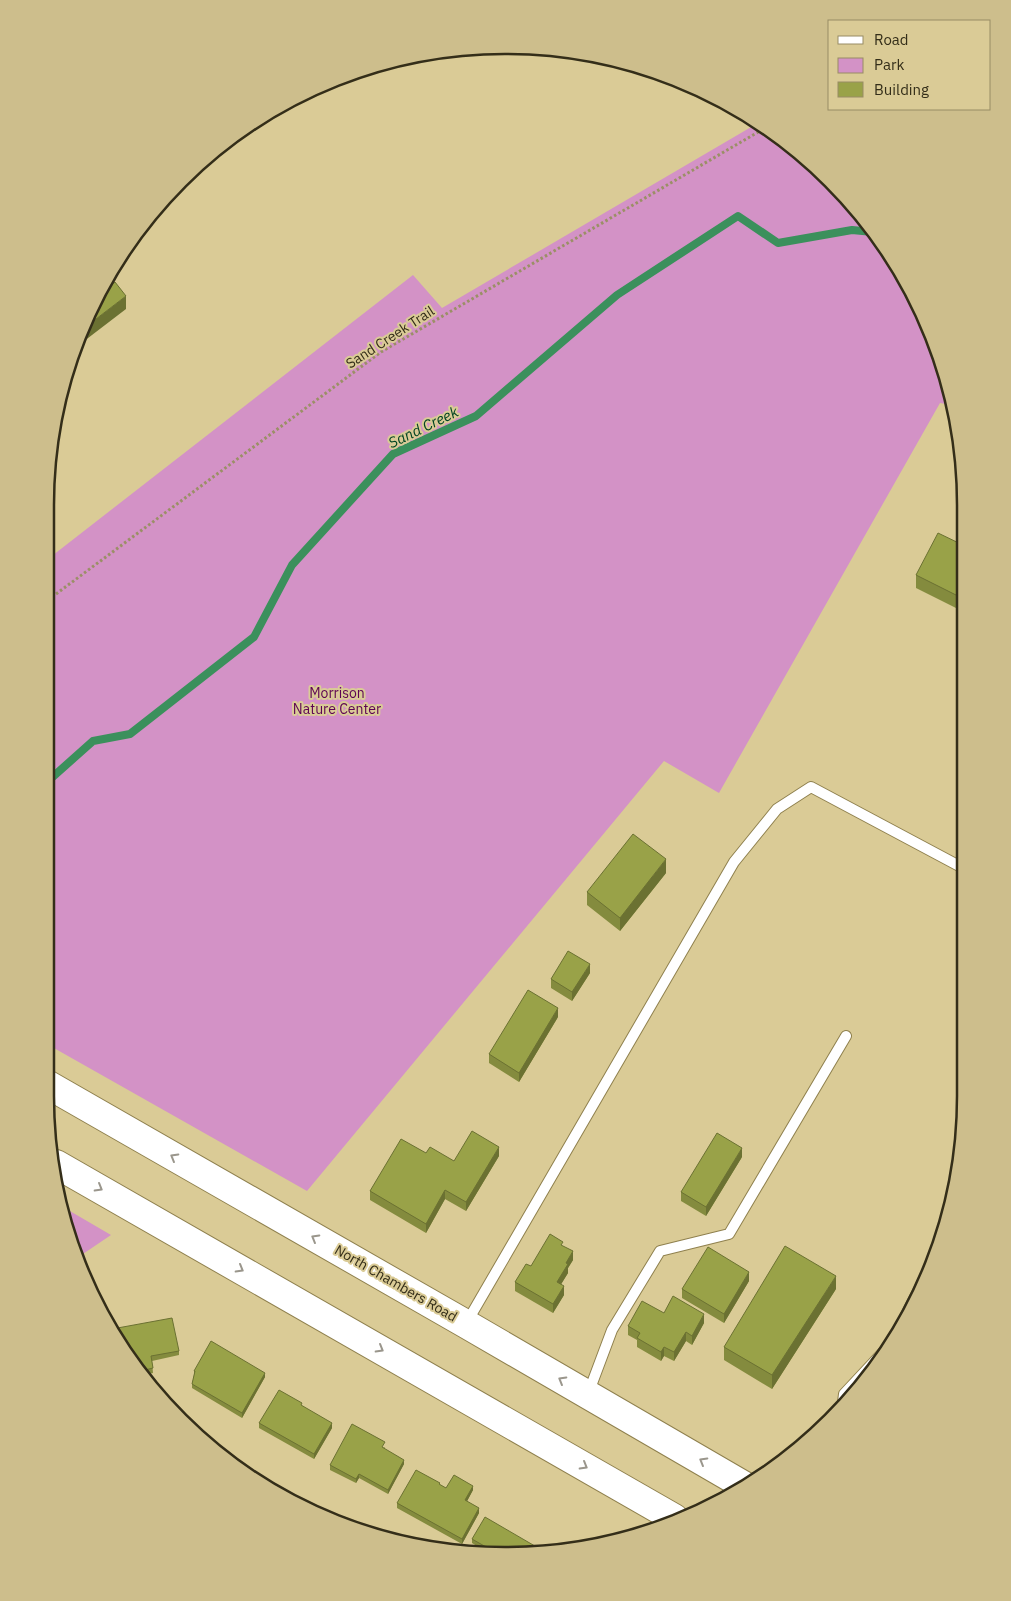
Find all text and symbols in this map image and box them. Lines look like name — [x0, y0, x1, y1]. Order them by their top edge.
legend — [828, 20, 991, 110]
text: Road — [874, 30, 909, 49]
text: Park — [874, 55, 904, 74]
text: Building — [874, 80, 929, 99]
street label: Sand Creek Trail — [342, 302, 438, 372]
water label: Sand Creek — [385, 402, 461, 452]
park label: Morrison Nature Center — [293, 684, 381, 718]
one-way arrow — [170, 1153, 179, 1163]
one-way arrow — [93, 1182, 102, 1192]
one-way arrow — [312, 1234, 321, 1244]
street label: North Chambers Road — [331, 1241, 461, 1325]
one-way arrow — [234, 1262, 243, 1272]
one-way arrow — [375, 1343, 384, 1353]
one-way arrow — [559, 1376, 568, 1386]
one-way arrow — [699, 1458, 708, 1468]
one-way arrow — [579, 1460, 588, 1470]

